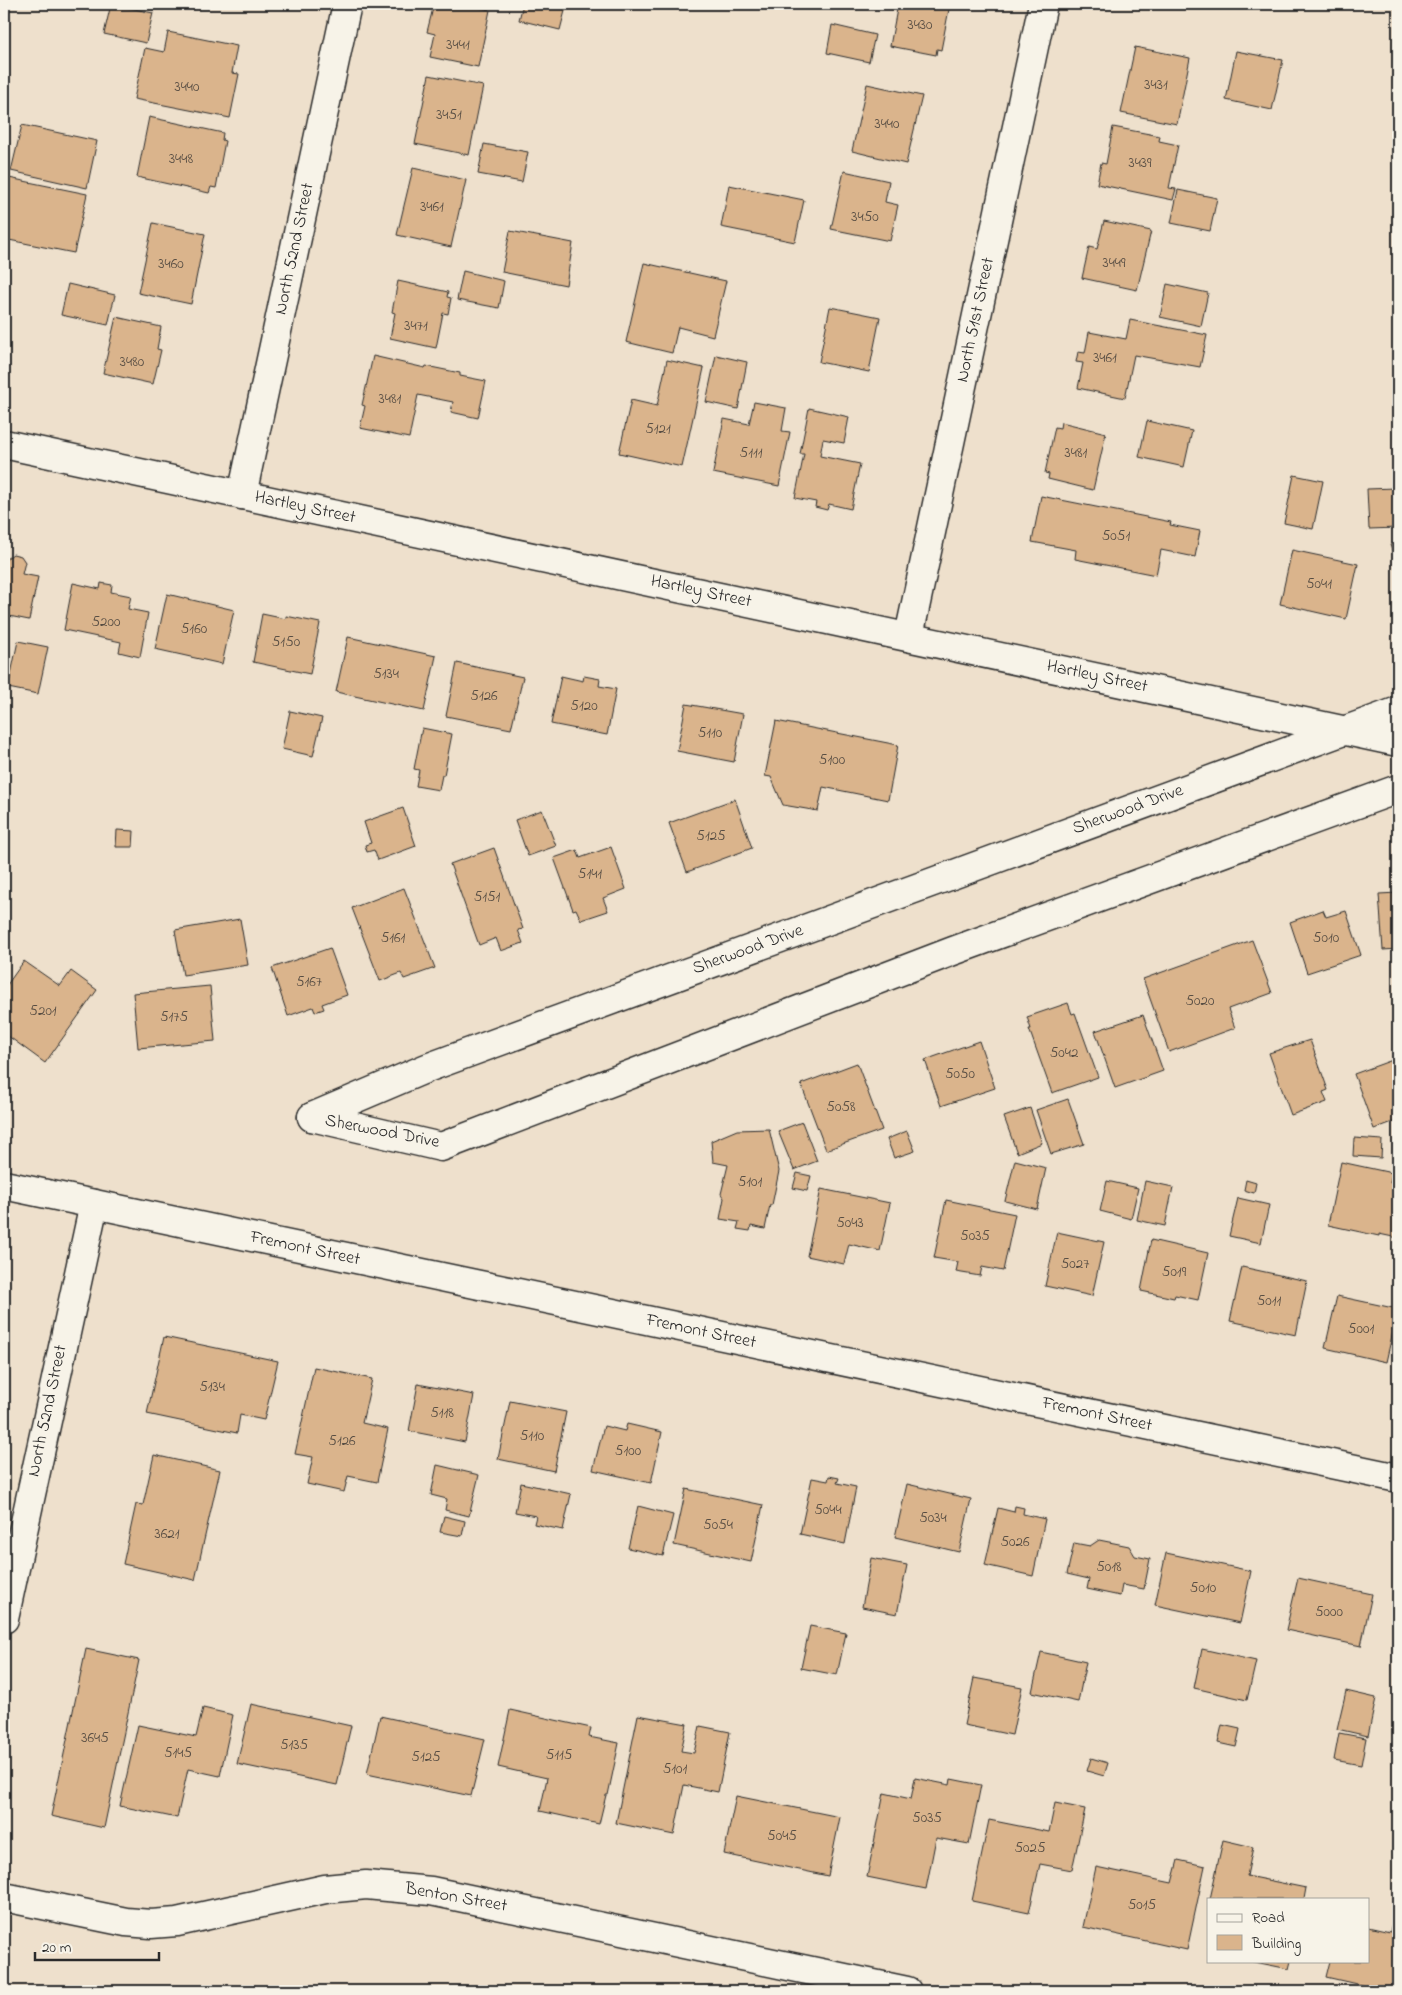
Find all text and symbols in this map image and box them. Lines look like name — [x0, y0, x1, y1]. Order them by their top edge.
house number: 3430 — [907, 14, 933, 36]
house number: 3441 — [446, 34, 470, 56]
house number: 3431 — [1144, 74, 1168, 96]
house number: 3440 — [174, 76, 200, 98]
house number: 3451 — [436, 104, 462, 126]
house number: 3440 — [874, 113, 900, 135]
house number: 3448 — [169, 148, 193, 170]
house number: 3439 — [1128, 152, 1152, 174]
street label: North 52nd Street — [268, 181, 322, 317]
house number: 3461 — [420, 196, 444, 218]
house number: 3450 — [851, 206, 879, 228]
house number: 3449 — [1102, 252, 1126, 274]
house number: 3460 — [158, 253, 184, 275]
street label: North 51st Street — [950, 255, 1002, 385]
house number: 3471 — [404, 315, 428, 337]
house number: 3461 — [1093, 347, 1117, 369]
house number: 3480 — [120, 351, 145, 373]
house number: 3481 — [379, 388, 402, 410]
house number: 5121 — [645, 418, 671, 440]
house number: 5111 — [740, 442, 763, 464]
house number: 3481 — [1065, 442, 1088, 464]
street label: Hartley Street — [252, 485, 358, 531]
house number: 5051 — [1102, 525, 1130, 547]
street label: Hartley Street — [648, 569, 754, 615]
house number: 5041 — [1306, 573, 1332, 595]
house number: 5200 — [92, 611, 121, 633]
house number: 5160 — [181, 618, 208, 640]
house number: 5150 — [272, 631, 301, 653]
street label: Hartley Street — [1044, 654, 1150, 700]
house number: 5134 — [373, 663, 399, 685]
house number: 5126 — [470, 685, 498, 707]
house number: 5120 — [570, 695, 598, 717]
house number: 5110 — [698, 722, 723, 744]
house number: 5100 — [819, 749, 846, 771]
street label: Sherwood Drive — [1069, 778, 1188, 842]
house number: 5125 — [696, 825, 726, 847]
house number: 5141 — [578, 863, 602, 885]
house number: 5151 — [474, 886, 501, 908]
street label: Sherwood Drive — [689, 918, 808, 982]
house number: 5161 — [381, 927, 406, 949]
house number: 5010 — [1313, 927, 1340, 949]
house number: 5167 — [296, 971, 322, 993]
house number: 5020 — [1186, 990, 1215, 1012]
house number: 5201 — [29, 1000, 57, 1022]
house number: 5175 — [160, 1006, 188, 1028]
house number: 5042 — [1050, 1042, 1079, 1064]
house number: 5050 — [945, 1063, 976, 1085]
house number: 5058 — [826, 1096, 856, 1118]
street label: Sherwood Drive — [322, 1108, 442, 1156]
house number: 5101 — [738, 1171, 763, 1193]
house number: 5043 — [836, 1212, 864, 1234]
street label: Fremont Street — [247, 1224, 362, 1273]
house number: 5035 — [960, 1225, 990, 1247]
house number: 5027 — [1061, 1253, 1089, 1275]
house number: 5019 — [1162, 1261, 1187, 1283]
house number: 5011 — [1257, 1290, 1282, 1312]
street label: Fremont Street — [643, 1307, 758, 1356]
house number: 5001 — [1348, 1318, 1374, 1340]
street label: North 52nd Street — [21, 1343, 75, 1479]
house number: 5134 — [199, 1376, 225, 1398]
street label: Fremont Street — [1039, 1390, 1154, 1439]
house number: 5118 — [430, 1402, 454, 1424]
house number: 5110 — [520, 1425, 545, 1447]
house number: 5126 — [328, 1430, 356, 1452]
house number: 5100 — [615, 1440, 642, 1462]
house number: 5044 — [814, 1499, 842, 1521]
house number: 5034 — [919, 1507, 947, 1529]
house number: 5054 — [703, 1514, 733, 1536]
house number: 3621 — [154, 1523, 180, 1545]
house number: 5026 — [1000, 1531, 1030, 1553]
house number: 5018 — [1096, 1556, 1122, 1578]
house number: 5010 — [1190, 1577, 1217, 1599]
house number: 5000 — [1315, 1601, 1344, 1623]
house number: 3645 — [81, 1727, 109, 1749]
house number: 5135 — [280, 1734, 308, 1756]
house number: 5145 — [164, 1742, 192, 1764]
house number: 5115 — [546, 1744, 573, 1766]
house number: 5125 — [411, 1746, 441, 1768]
house number: 5101 — [663, 1758, 688, 1780]
house number: 5035 — [912, 1807, 942, 1829]
house number: 5045 — [767, 1825, 797, 1847]
house number: 5025 — [1014, 1837, 1046, 1859]
street label: Benton Street — [402, 1876, 509, 1920]
house number: 5015 — [1128, 1894, 1157, 1916]
legend — [1207, 1898, 1370, 1962]
text: Road — [1252, 1907, 1285, 1929]
scale bar — [35, 1930, 159, 1962]
text: Building — [1251, 1933, 1301, 1956]
text: 20 m — [42, 1937, 72, 1959]

